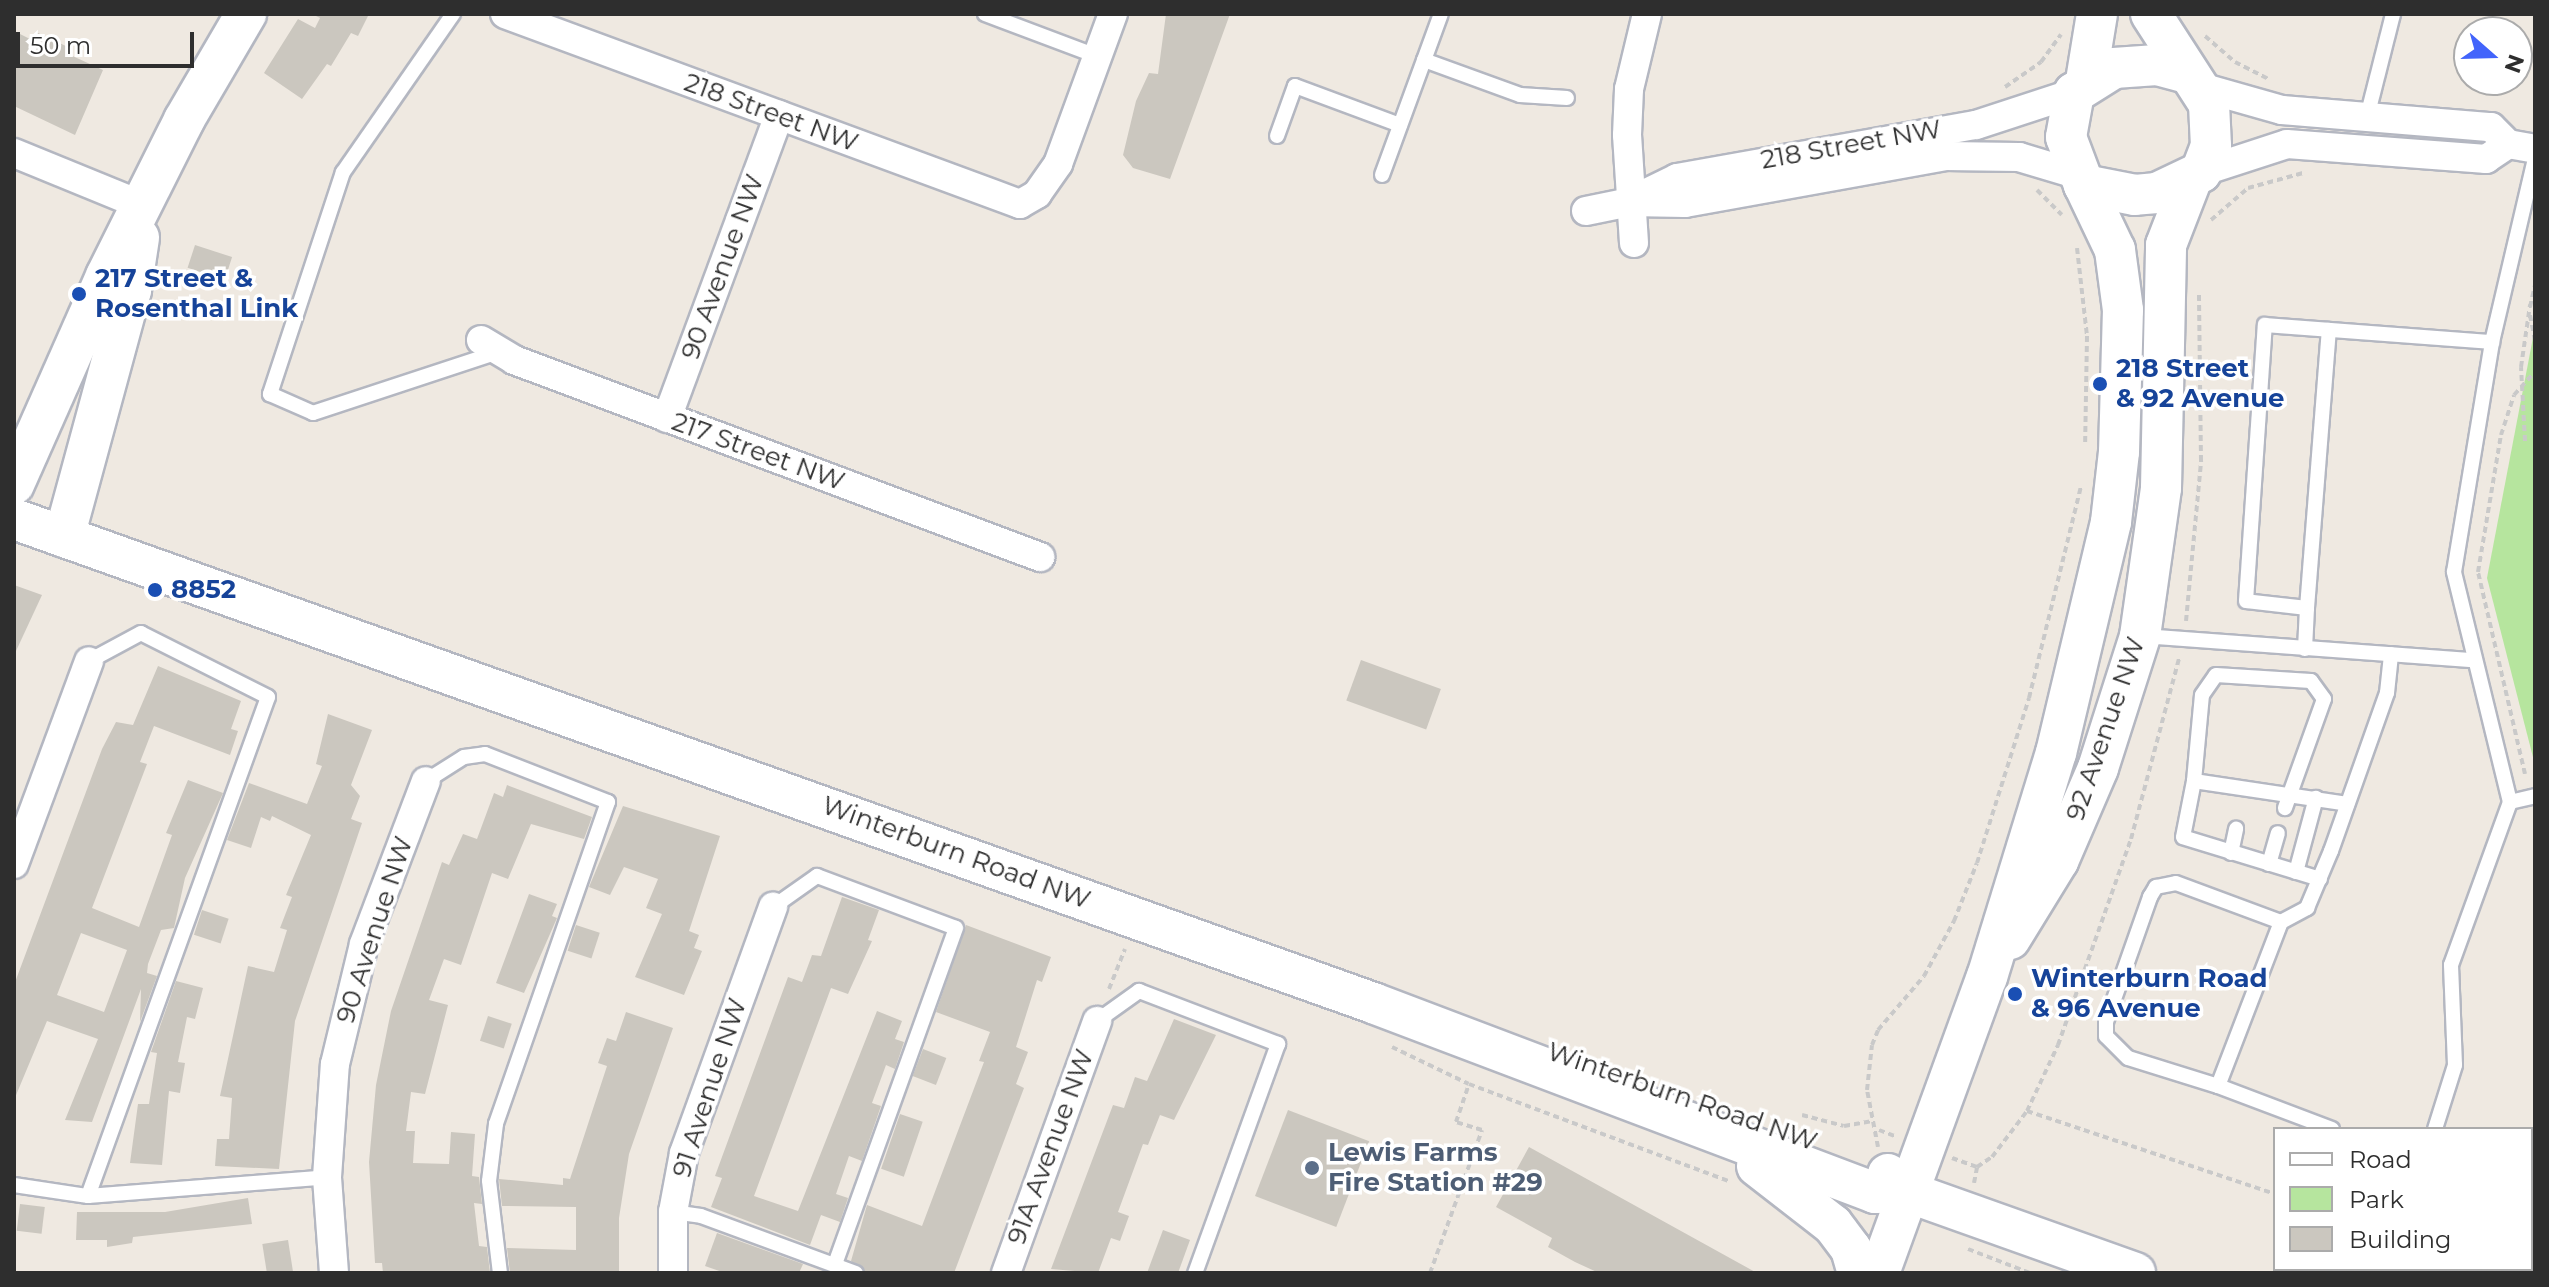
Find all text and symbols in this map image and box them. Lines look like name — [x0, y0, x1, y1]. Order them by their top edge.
scale bar — [20, 16, 198, 66]
north arrow — [2453, 16, 2533, 96]
text: 50 m — [30, 31, 91, 60]
text: N — [2498, 51, 2530, 77]
street label: 218 Street NW — [680, 67, 862, 159]
street label: 218 Street NW — [1758, 114, 1944, 176]
street label: 90 Avenue NW — [675, 170, 771, 364]
place label: 217 Street & Rosenthal Link — [95, 263, 298, 324]
marker: 217 Street & Rosenthal Link — [70, 285, 88, 303]
place label: 218 Street & 92 Avenue — [2116, 353, 2284, 414]
marker: 218 Street & 92 Avenue — [2091, 375, 2109, 393]
street label: 217 Street NW — [667, 406, 849, 498]
place label: 8852 — [171, 574, 236, 606]
marker: 8852 — [146, 581, 164, 599]
street label: 92 Avenue NW — [2060, 633, 2152, 825]
street label: Winterburn Road NW — [818, 790, 1094, 916]
street label: 90 Avenue NW — [330, 833, 420, 1027]
place label: Winterburn Road & 96 Avenue — [2031, 963, 2268, 1024]
marker: Winterburn Road & 96 Avenue — [2006, 985, 2024, 1003]
street label: 91 Avenue NW — [666, 994, 754, 1182]
street label: Winterburn Road NW — [1543, 1036, 1821, 1158]
street label: 91A Avenue NW — [1001, 1045, 1101, 1249]
legend — [2273, 1127, 2533, 1271]
place label: Lewis Farms Fire Station #29 — [1328, 1137, 1543, 1198]
text: Road — [2349, 1145, 2412, 1174]
marker: Lewis Farms Fire Station #29 — [1303, 1159, 1321, 1177]
text: Park — [2349, 1185, 2404, 1214]
text: Building — [2349, 1225, 2452, 1254]

